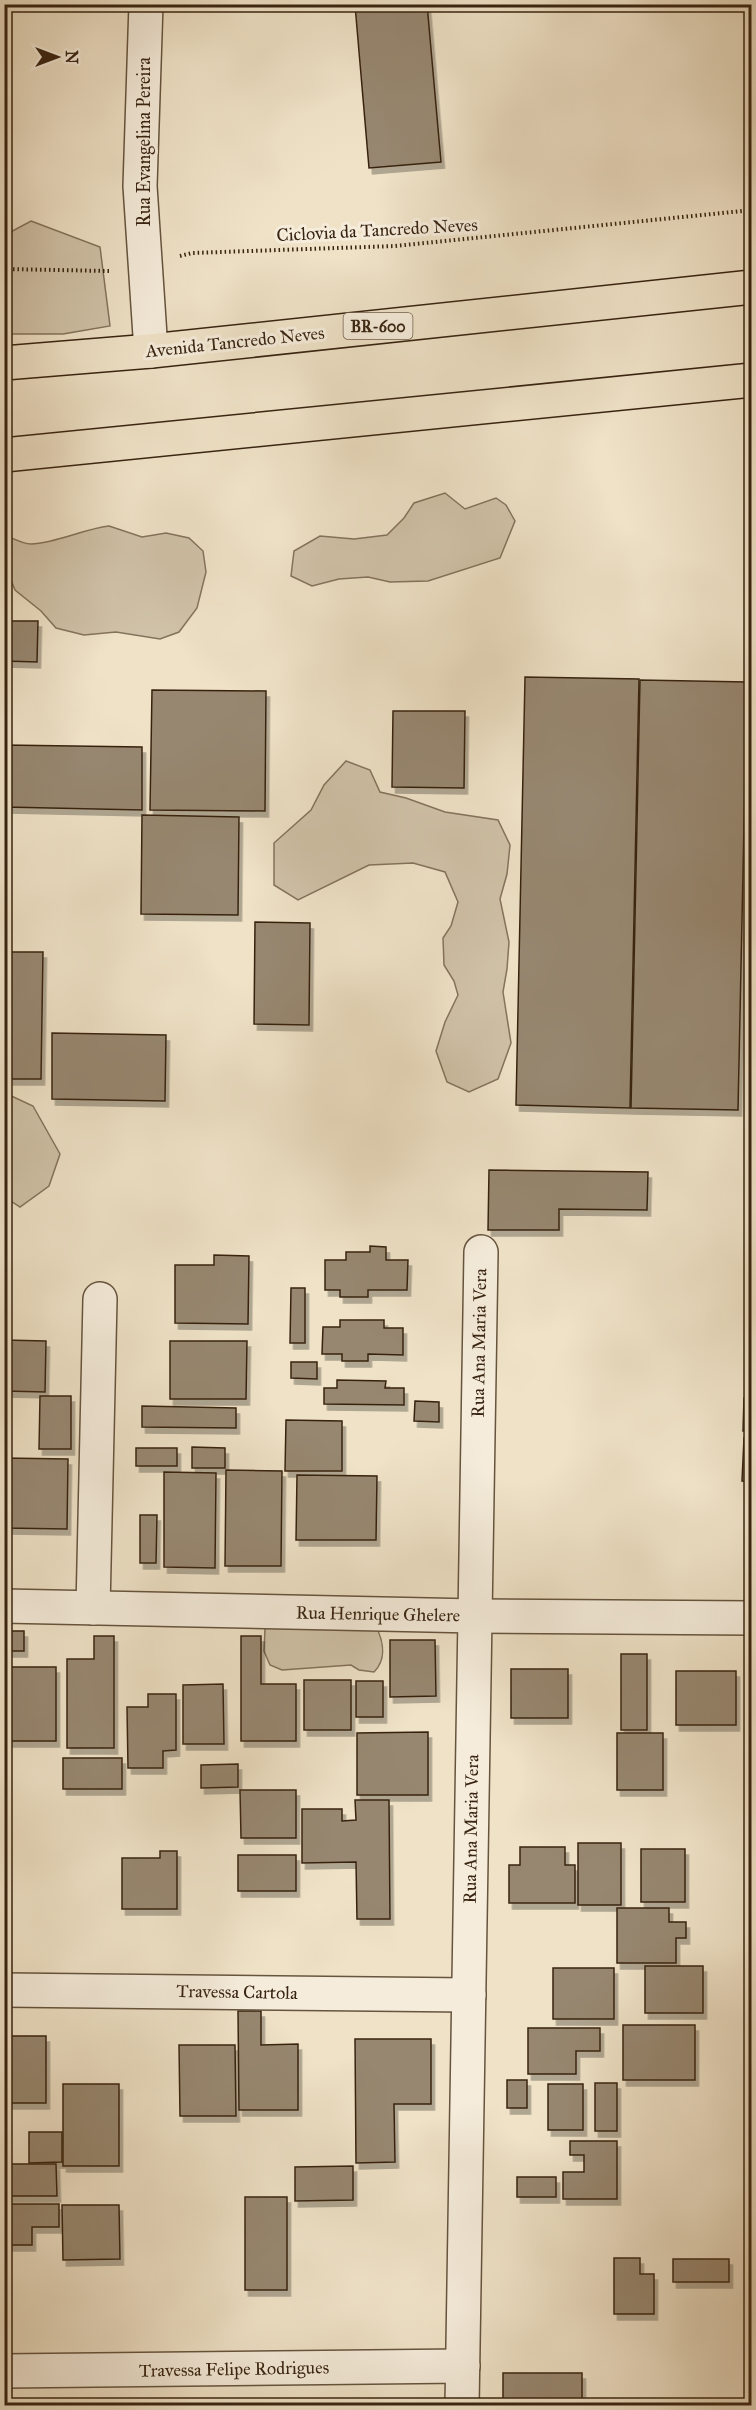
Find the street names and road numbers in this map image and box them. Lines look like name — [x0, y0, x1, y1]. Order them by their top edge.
street label: Rua Evangelina Pereira — [133, 57, 156, 227]
street label: Ciclovia da Tancredo Neves — [276, 214, 478, 246]
road number: BR-600 — [344, 313, 412, 339]
street label: Avenida Tancredo Neves — [143, 322, 326, 362]
street label: Rua Ana Maria Vera — [467, 1268, 491, 1418]
street label: Rua Henrique Ghelere — [296, 1602, 460, 1627]
street label: Rua Ana Maria Vera — [459, 1754, 483, 1904]
street label: Travessa Cartola — [176, 1980, 298, 2004]
street label: Travessa Felipe Rodrigues — [139, 2356, 329, 2383]

